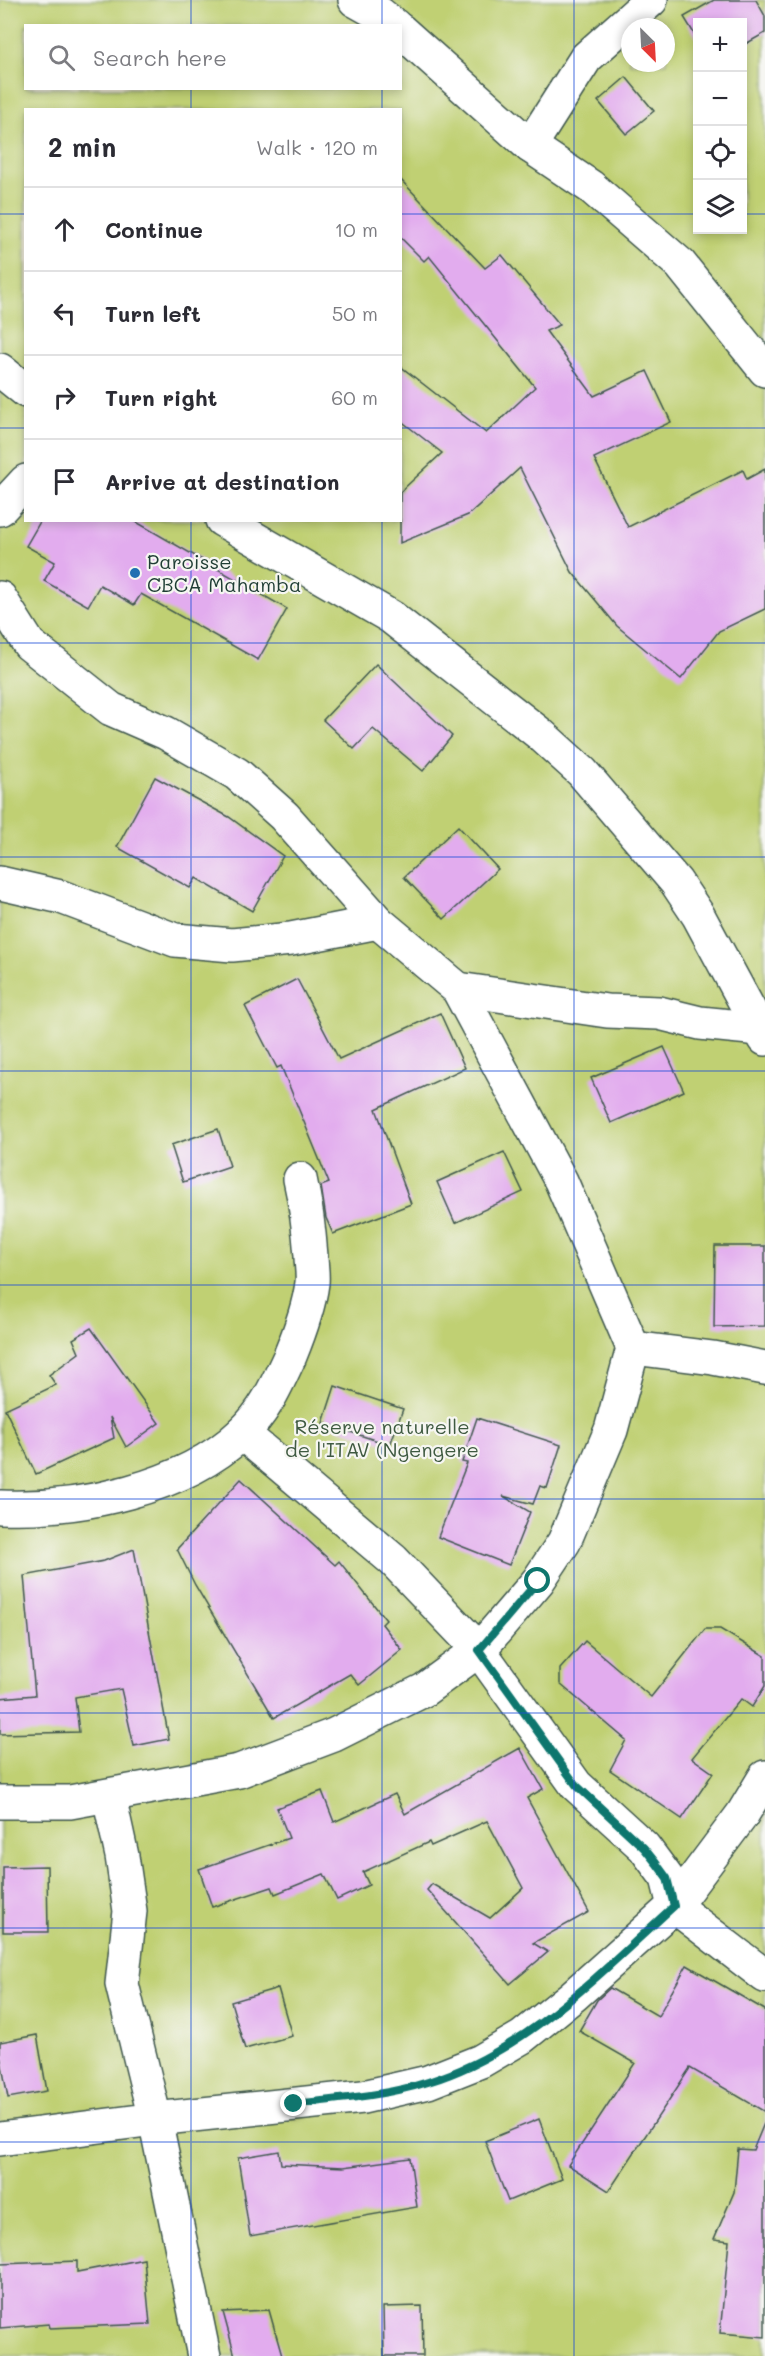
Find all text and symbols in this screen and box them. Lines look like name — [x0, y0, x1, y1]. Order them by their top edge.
north arrow — [621, 18, 675, 72]
map controls — [693, 18, 747, 234]
button: + — [693, 18, 747, 72]
search box — [24, 24, 402, 90]
icon: search — [45, 41, 78, 74]
text: Search here — [93, 43, 227, 72]
button: − — [693, 72, 747, 126]
button: locate — [693, 126, 747, 180]
text: 2 min — [48, 130, 116, 164]
text: Walk · 120 m — [256, 134, 378, 160]
button: layers — [693, 180, 747, 234]
icon: ahead — [48, 213, 81, 246]
text: Continue — [105, 215, 203, 244]
text: 10 m — [334, 216, 378, 242]
icon: left — [48, 297, 81, 330]
text: Turn left — [105, 299, 201, 328]
text: 50 m — [332, 300, 378, 326]
icon: right — [48, 381, 81, 414]
text: Turn right — [105, 383, 217, 412]
text: 60 m — [331, 384, 378, 410]
icon: arrive — [48, 465, 81, 498]
text: Arrive at destination — [105, 467, 340, 496]
place label: Paroisse CBCA Mahamba — [147, 548, 302, 597]
marker: Paroisse CBCA Mahamba — [128, 566, 142, 580]
park label: Réserve naturelle de l'ITAV (Ngengere — [285, 1413, 479, 1462]
route start — [524, 1567, 550, 1593]
route end — [280, 2090, 306, 2116]

